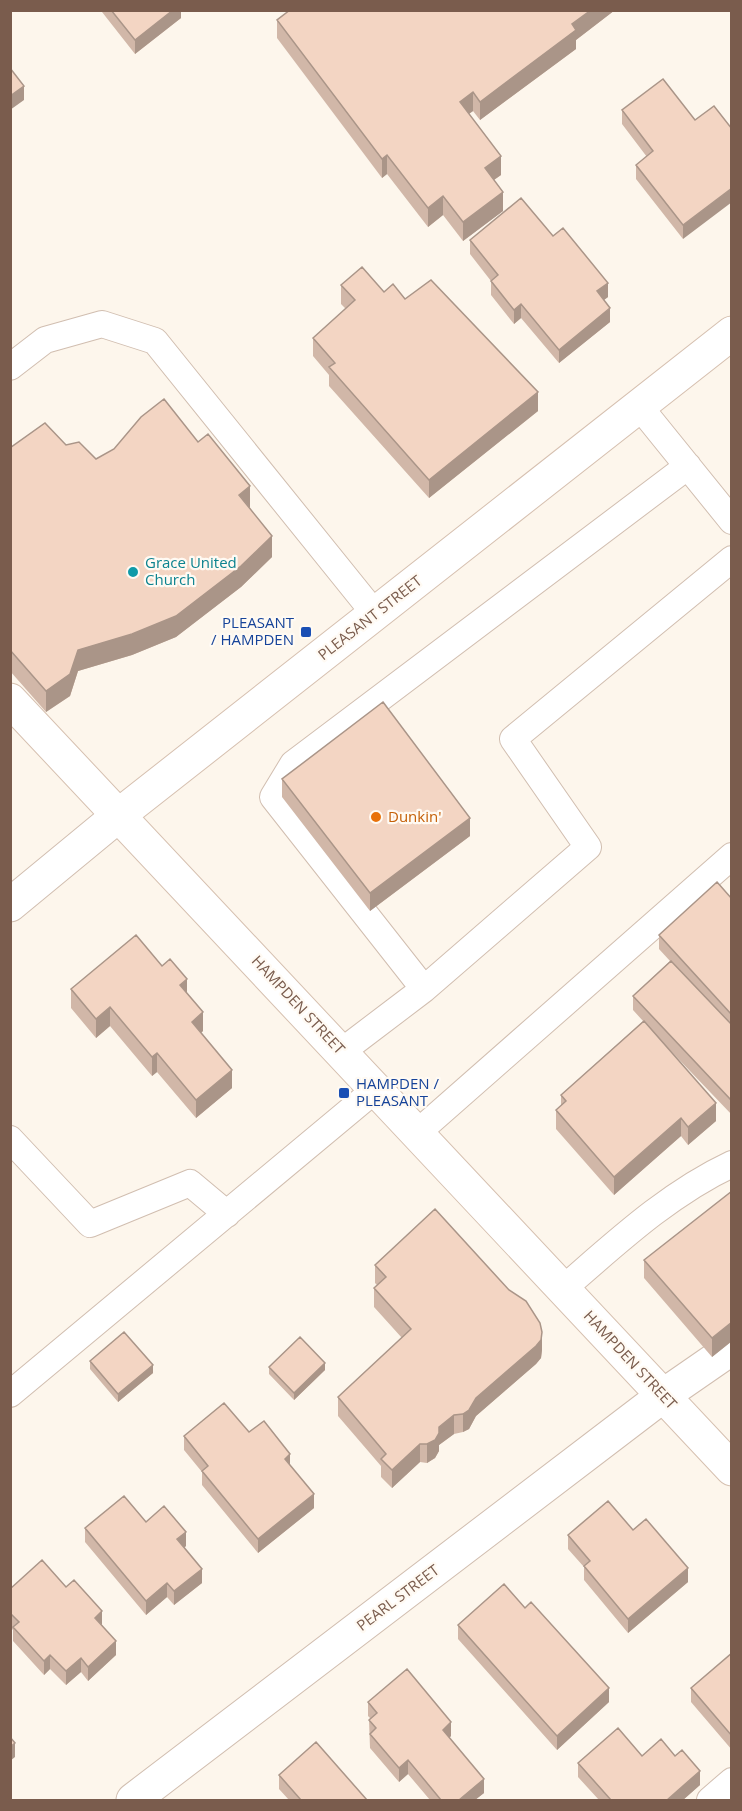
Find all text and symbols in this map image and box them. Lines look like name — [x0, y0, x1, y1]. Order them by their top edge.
place label: Grace United Church — [145, 552, 237, 589]
marker: Grace United Church — [126, 565, 140, 579]
street label: PLEASANT STREET — [313, 570, 426, 664]
place label: PLEASANT / HAMPDEN — [211, 612, 295, 649]
marker: PLEASANT / HAMPDEN — [299, 625, 313, 639]
place label: Dunkin' — [388, 806, 441, 826]
marker: Dunkin' — [369, 810, 383, 824]
street label: HAMPDEN STREET — [248, 951, 350, 1059]
place label: HAMPDEN / PLEASANT — [356, 1073, 439, 1110]
marker: HAMPDEN / PLEASANT — [337, 1086, 351, 1100]
street label: HAMPDEN STREET — [580, 1306, 682, 1414]
street label: PEARL STREET — [352, 1559, 443, 1635]

